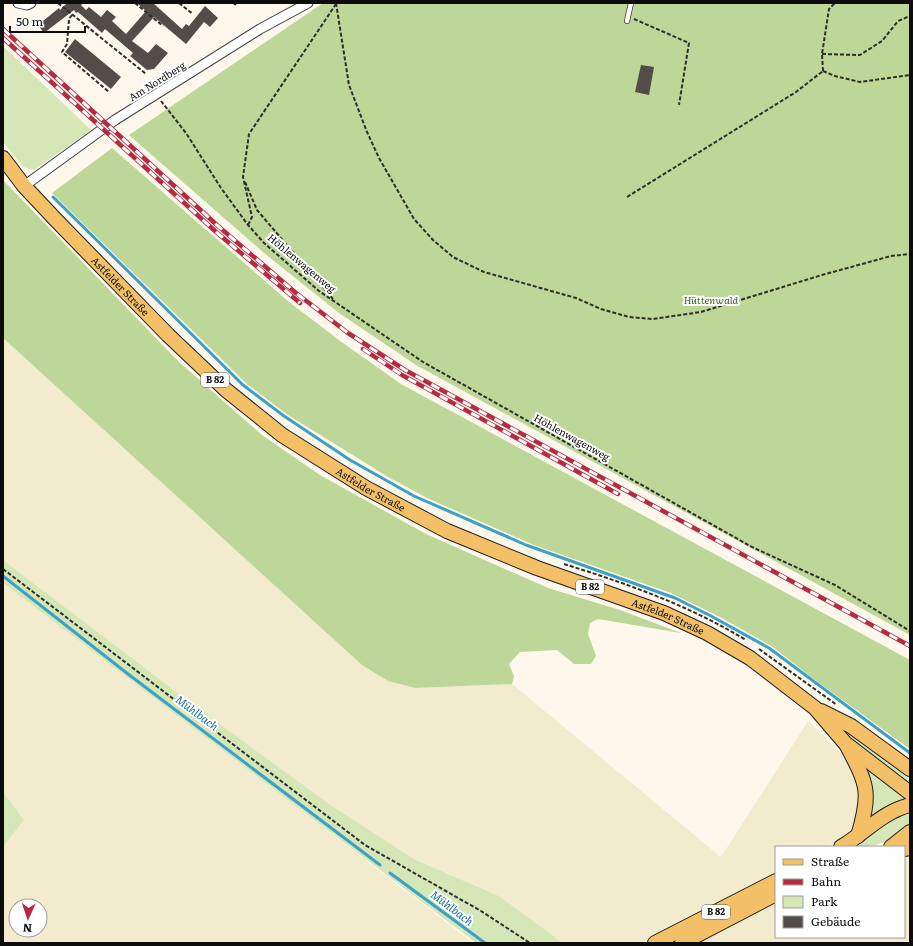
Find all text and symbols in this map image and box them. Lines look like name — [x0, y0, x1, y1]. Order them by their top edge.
scale bar — [10, 8, 85, 34]
text: 50 m — [16, 12, 43, 30]
street label: Am Nordberg — [125, 57, 188, 104]
street label: Höhlenwagenweg — [265, 230, 340, 296]
street label: Astfelder Straße — [88, 253, 153, 319]
park label: Hüttenwald — [684, 292, 739, 307]
road number: B 82 — [201, 373, 229, 387]
street label: Höhlenwagenweg — [531, 409, 613, 464]
street label: Astfelder Straße — [333, 463, 408, 515]
road number: B 82 — [576, 580, 604, 594]
street label: Astfelder Straße — [630, 594, 707, 638]
water label: Mühlbach — [173, 691, 223, 734]
legend — [775, 846, 905, 938]
text: Straße — [811, 852, 849, 870]
text: Bahn — [811, 872, 841, 890]
water label: Mühlbach — [428, 886, 478, 929]
text: Park — [811, 892, 838, 910]
north arrow — [8, 898, 48, 938]
road number: B 82 — [702, 905, 730, 919]
text: Gebäude — [811, 912, 860, 930]
text: N — [22, 921, 32, 937]

